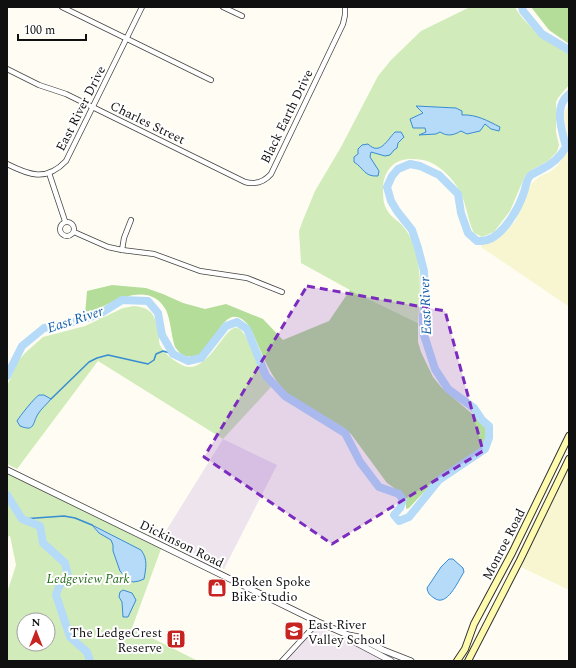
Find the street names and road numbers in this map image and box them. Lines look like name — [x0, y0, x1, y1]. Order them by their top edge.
street label: East River Drive — [51, 62, 111, 155]
street label: Black Earth Drive — [255, 66, 318, 167]
street label: Charles Street — [107, 96, 189, 150]
street label: Monroe Road — [477, 505, 531, 584]
street label: Dickinson Road — [136, 515, 227, 573]

